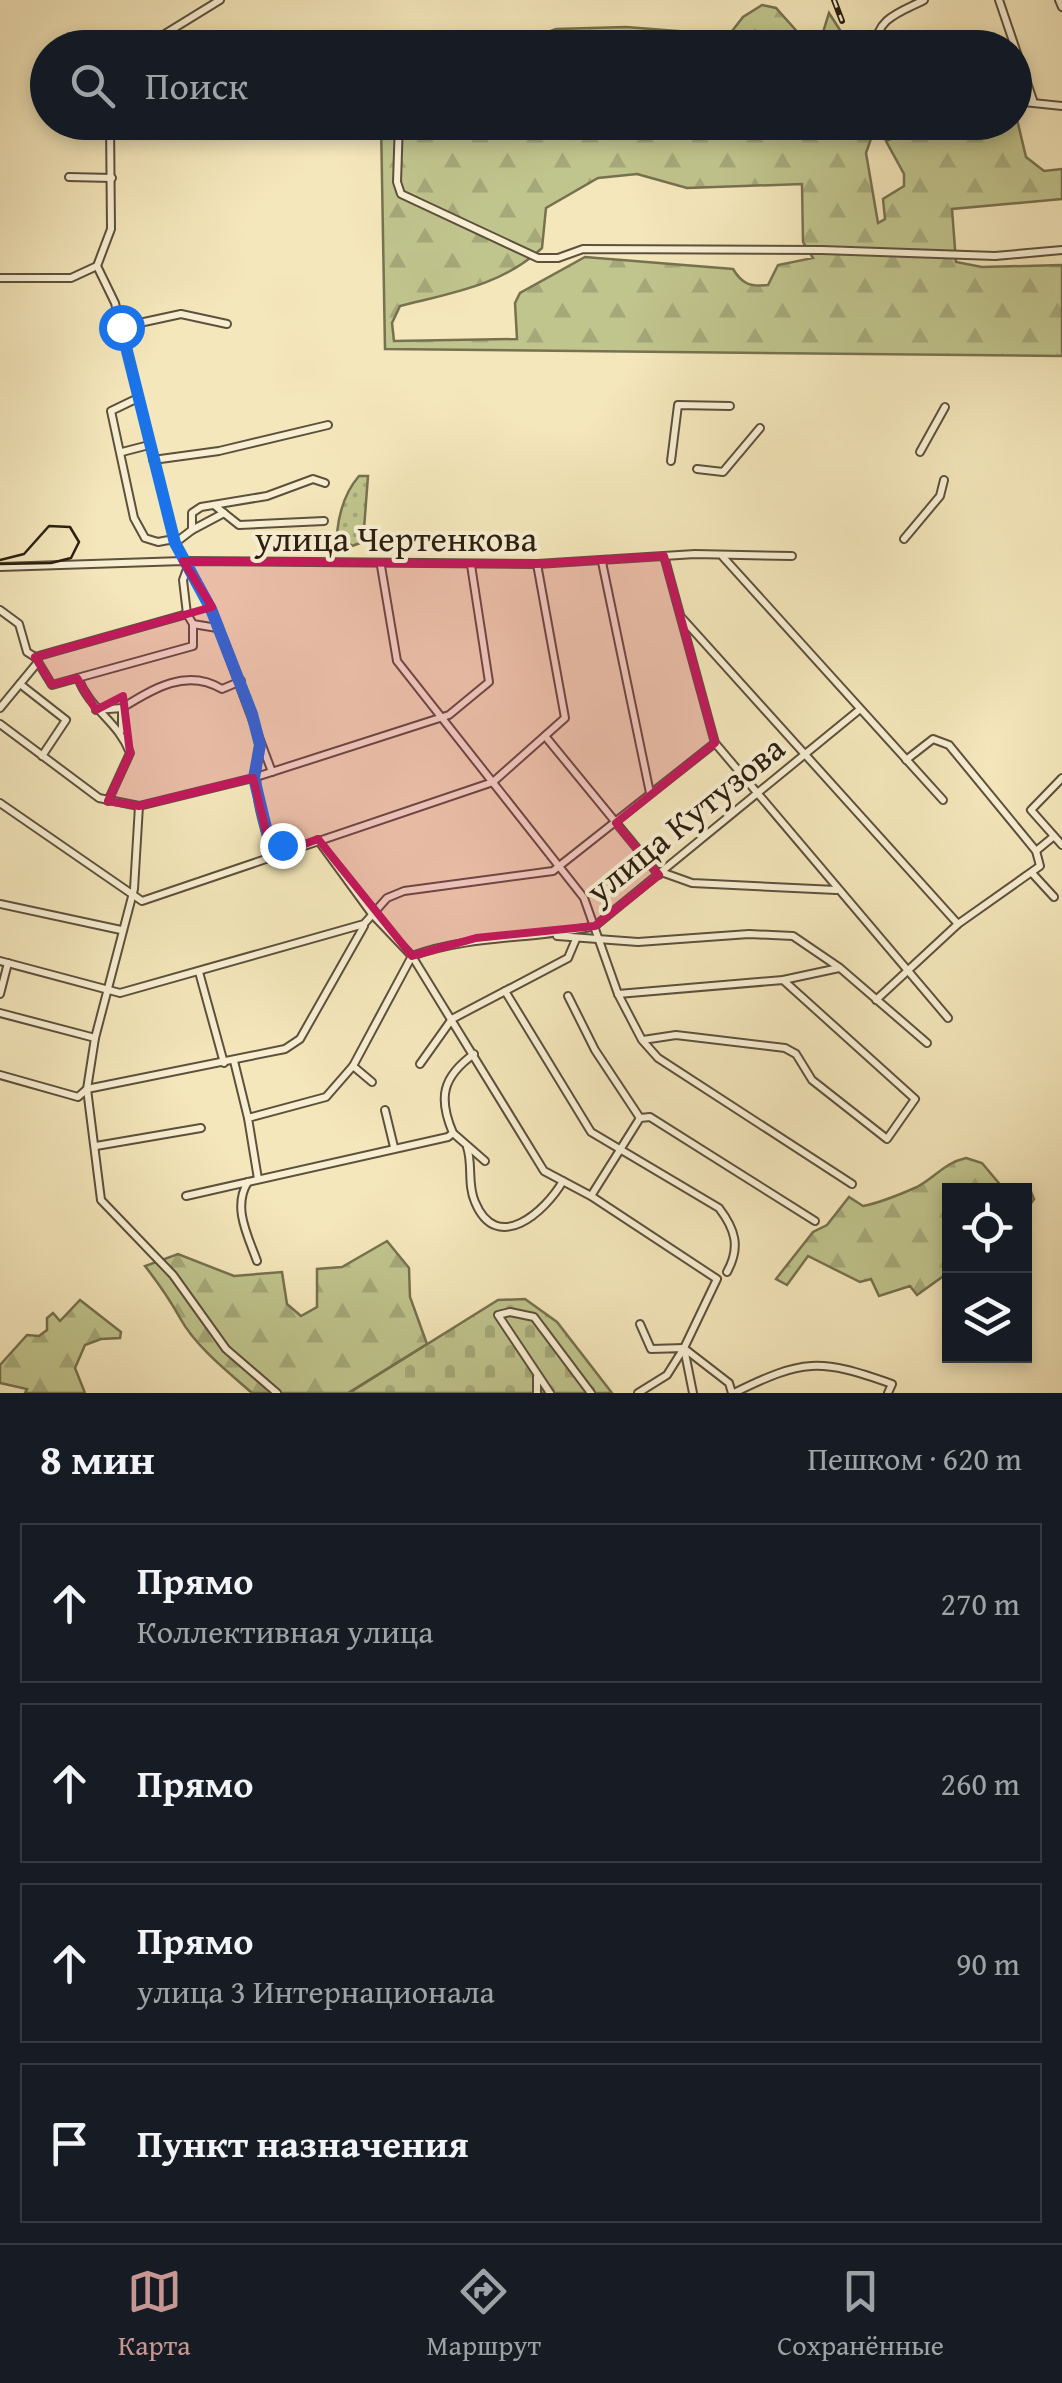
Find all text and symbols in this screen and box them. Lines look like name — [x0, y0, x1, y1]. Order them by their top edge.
search box — [30, 30, 1032, 140]
text: Поиск — [145, 57, 248, 113]
icon: search — [65, 58, 120, 113]
route start — [99, 305, 145, 351]
street label: улица Чертенкова — [254, 513, 538, 564]
street label: улица Кутузова — [574, 723, 796, 916]
route end — [260, 823, 306, 869]
map controls — [942, 1183, 1032, 1363]
button: locate — [942, 1183, 1032, 1273]
button: layers — [942, 1273, 1032, 1363]
text: 8 мин — [40, 1428, 155, 1489]
text: Пешком · 620 m — [807, 1435, 1022, 1482]
text: Прямо — [137, 1552, 253, 1608]
icon: ahead — [42, 1576, 97, 1631]
text: 270 m — [941, 1580, 1020, 1627]
text: Коллективная улица — [137, 1608, 433, 1655]
text: Прямо — [137, 1755, 253, 1811]
icon: ahead — [42, 1756, 97, 1811]
text: 260 m — [941, 1760, 1020, 1807]
text: Прямо — [137, 1912, 253, 1968]
icon: ahead — [42, 1936, 97, 1991]
text: 90 m — [956, 1940, 1020, 1987]
text: улица 3 Интернационала — [137, 1968, 495, 2015]
text: Пункт назначения — [137, 2115, 469, 2171]
icon: arrive — [42, 2116, 97, 2171]
tab: Карта — [118, 2264, 191, 2365]
tab: Маршрут — [427, 2264, 541, 2365]
tab: Сохранённые — [777, 2264, 944, 2365]

